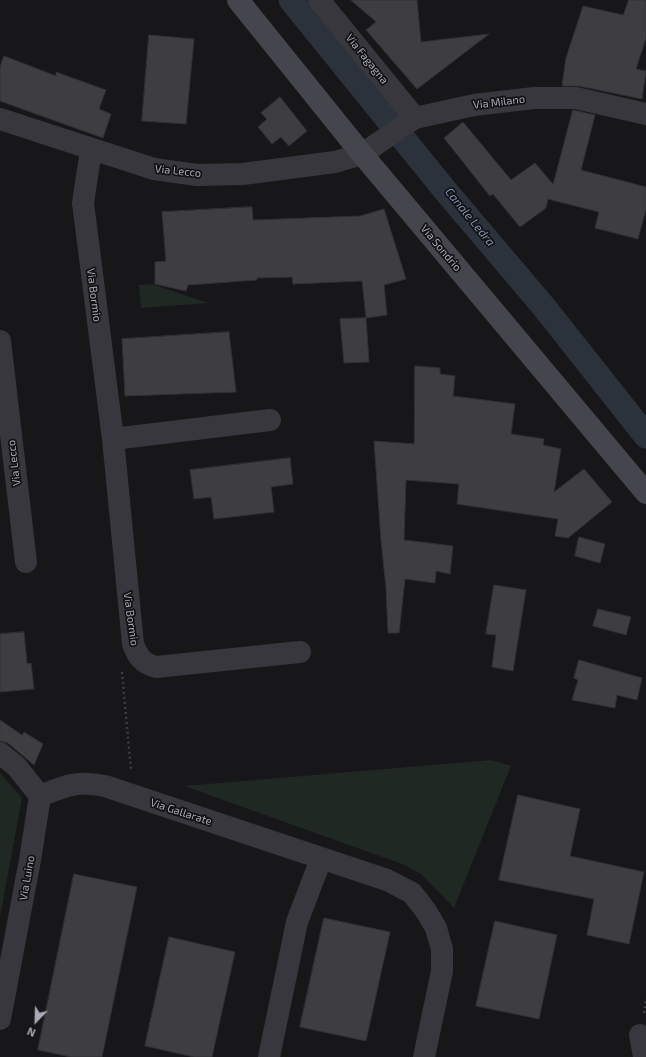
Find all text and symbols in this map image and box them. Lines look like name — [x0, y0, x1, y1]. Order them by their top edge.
street label: Via Fagagna — [343, 31, 391, 87]
street label: Via Milano — [472, 92, 526, 112]
street label: Via Lecco — [154, 162, 202, 180]
water label: Canale Ledra — [442, 185, 498, 249]
street label: Via Sondrio — [418, 222, 464, 274]
street label: Via Bormio — [84, 267, 104, 323]
street label: Via Lecco — [5, 439, 23, 487]
street label: Via Bormio — [121, 591, 141, 647]
street label: Via Gallarate — [149, 796, 213, 828]
street label: Via Luino — [17, 855, 37, 901]
north arrow — [16, 1001, 56, 1041]
text: N — [25, 1025, 37, 1040]

